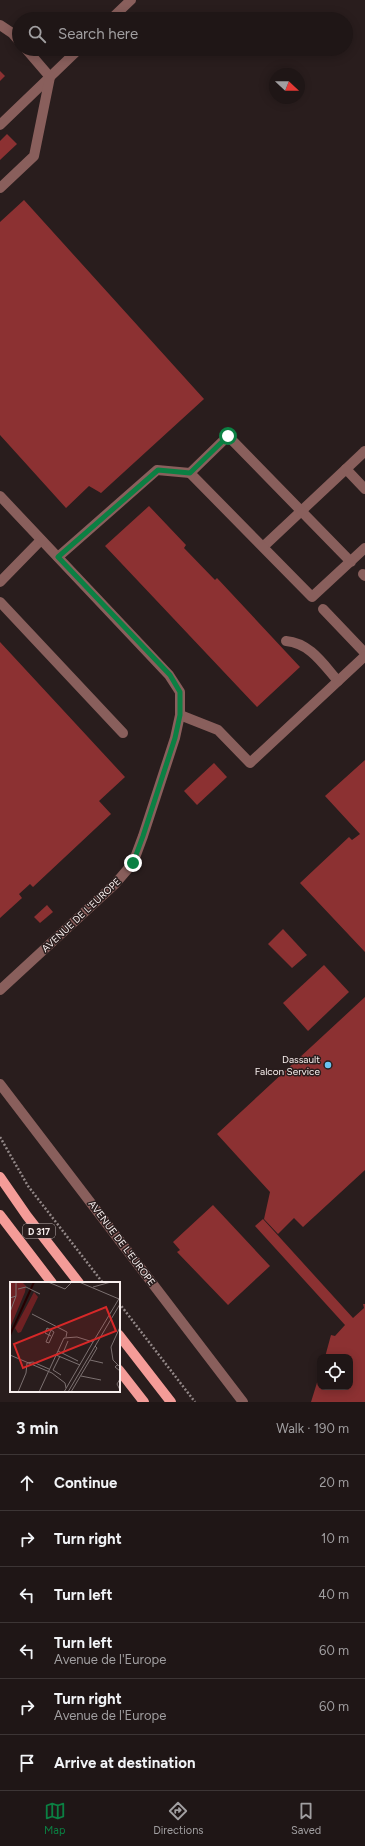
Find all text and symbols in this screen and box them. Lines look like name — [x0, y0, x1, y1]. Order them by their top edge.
search box — [12, 12, 353, 56]
icon: search — [26, 23, 48, 45]
text: Search here — [58, 25, 138, 43]
north arrow — [269, 68, 305, 104]
route start — [219, 427, 237, 445]
route end — [124, 854, 142, 872]
street label: AVENUE DE L'EUROPE — [39, 875, 123, 955]
place label: Dassault Falcon Service — [255, 1053, 321, 1078]
marker: Dassault Falcon Service — [323, 1060, 333, 1070]
street label: AVENUE DE L'EUROPE — [86, 1198, 158, 1288]
road number: D 317 — [23, 1224, 55, 1238]
inset map — [10, 1282, 120, 1392]
map controls — [317, 1354, 353, 1390]
button: locate — [317, 1354, 353, 1390]
text: 3 min — [16, 1418, 58, 1438]
text: Walk · 190 m — [276, 1421, 349, 1436]
icon: ahead — [16, 1472, 38, 1494]
text: Continue — [54, 1474, 117, 1492]
text: 20 m — [319, 1475, 349, 1490]
icon: right — [16, 1528, 38, 1550]
text: Turn right — [54, 1530, 122, 1548]
text: 10 m — [321, 1531, 349, 1546]
icon: left — [16, 1584, 38, 1606]
text: Turn left — [54, 1586, 112, 1604]
text: 40 m — [318, 1587, 349, 1602]
text: Turn left — [54, 1634, 112, 1652]
icon: left — [16, 1640, 38, 1662]
text: 60 m — [319, 1643, 349, 1658]
text: Avenue de l'Europe — [54, 1652, 166, 1667]
text: Turn right — [54, 1690, 122, 1708]
icon: right — [16, 1696, 38, 1718]
text: 60 m — [319, 1699, 349, 1714]
text: Avenue de l'Europe — [54, 1708, 166, 1723]
icon: arrive — [16, 1752, 38, 1774]
text: Arrive at destination — [54, 1754, 195, 1772]
tab: Map — [44, 1800, 66, 1837]
tab: Directions — [153, 1800, 203, 1837]
tab: Saved — [291, 1800, 321, 1837]

